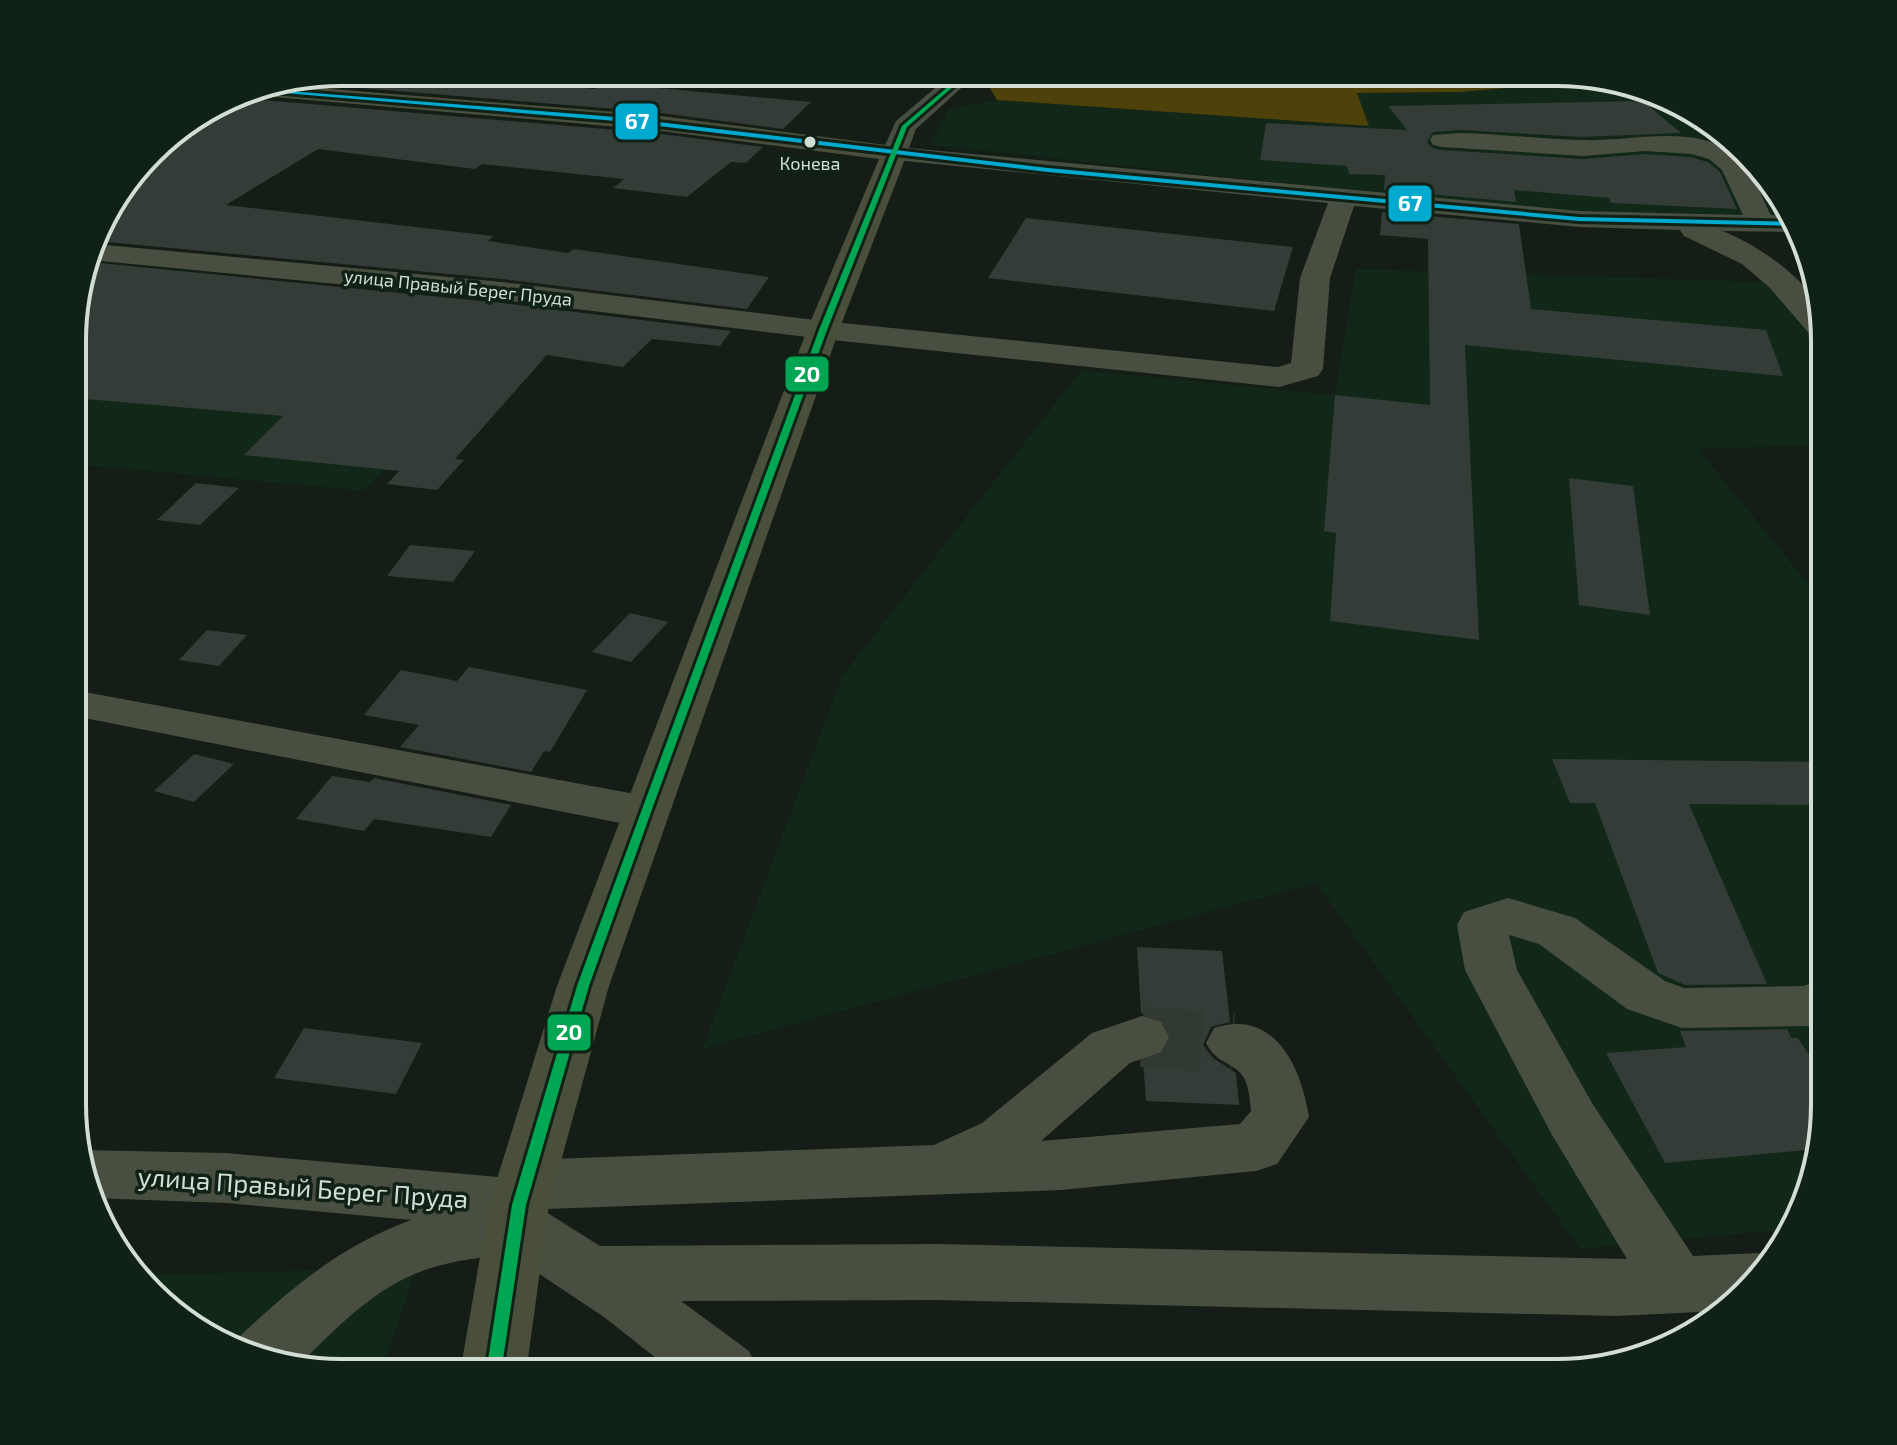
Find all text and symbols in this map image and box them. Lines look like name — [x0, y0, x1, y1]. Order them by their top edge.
line badge: 67 — [614, 102, 659, 141]
text: 67 — [625, 107, 650, 133]
marker: Конева — [802, 134, 818, 150]
place label: Конева — [779, 152, 841, 174]
line badge: 67 — [1387, 184, 1433, 223]
text: 67 — [1398, 189, 1423, 215]
street label: улица Правый Берег Пруда — [343, 264, 573, 310]
line badge: 20 — [784, 355, 830, 393]
text: 20 — [794, 360, 820, 386]
line badge: 20 — [546, 1013, 592, 1052]
text: 20 — [556, 1018, 582, 1044]
street label: улица Правый Берег Пруда — [137, 1159, 469, 1215]

